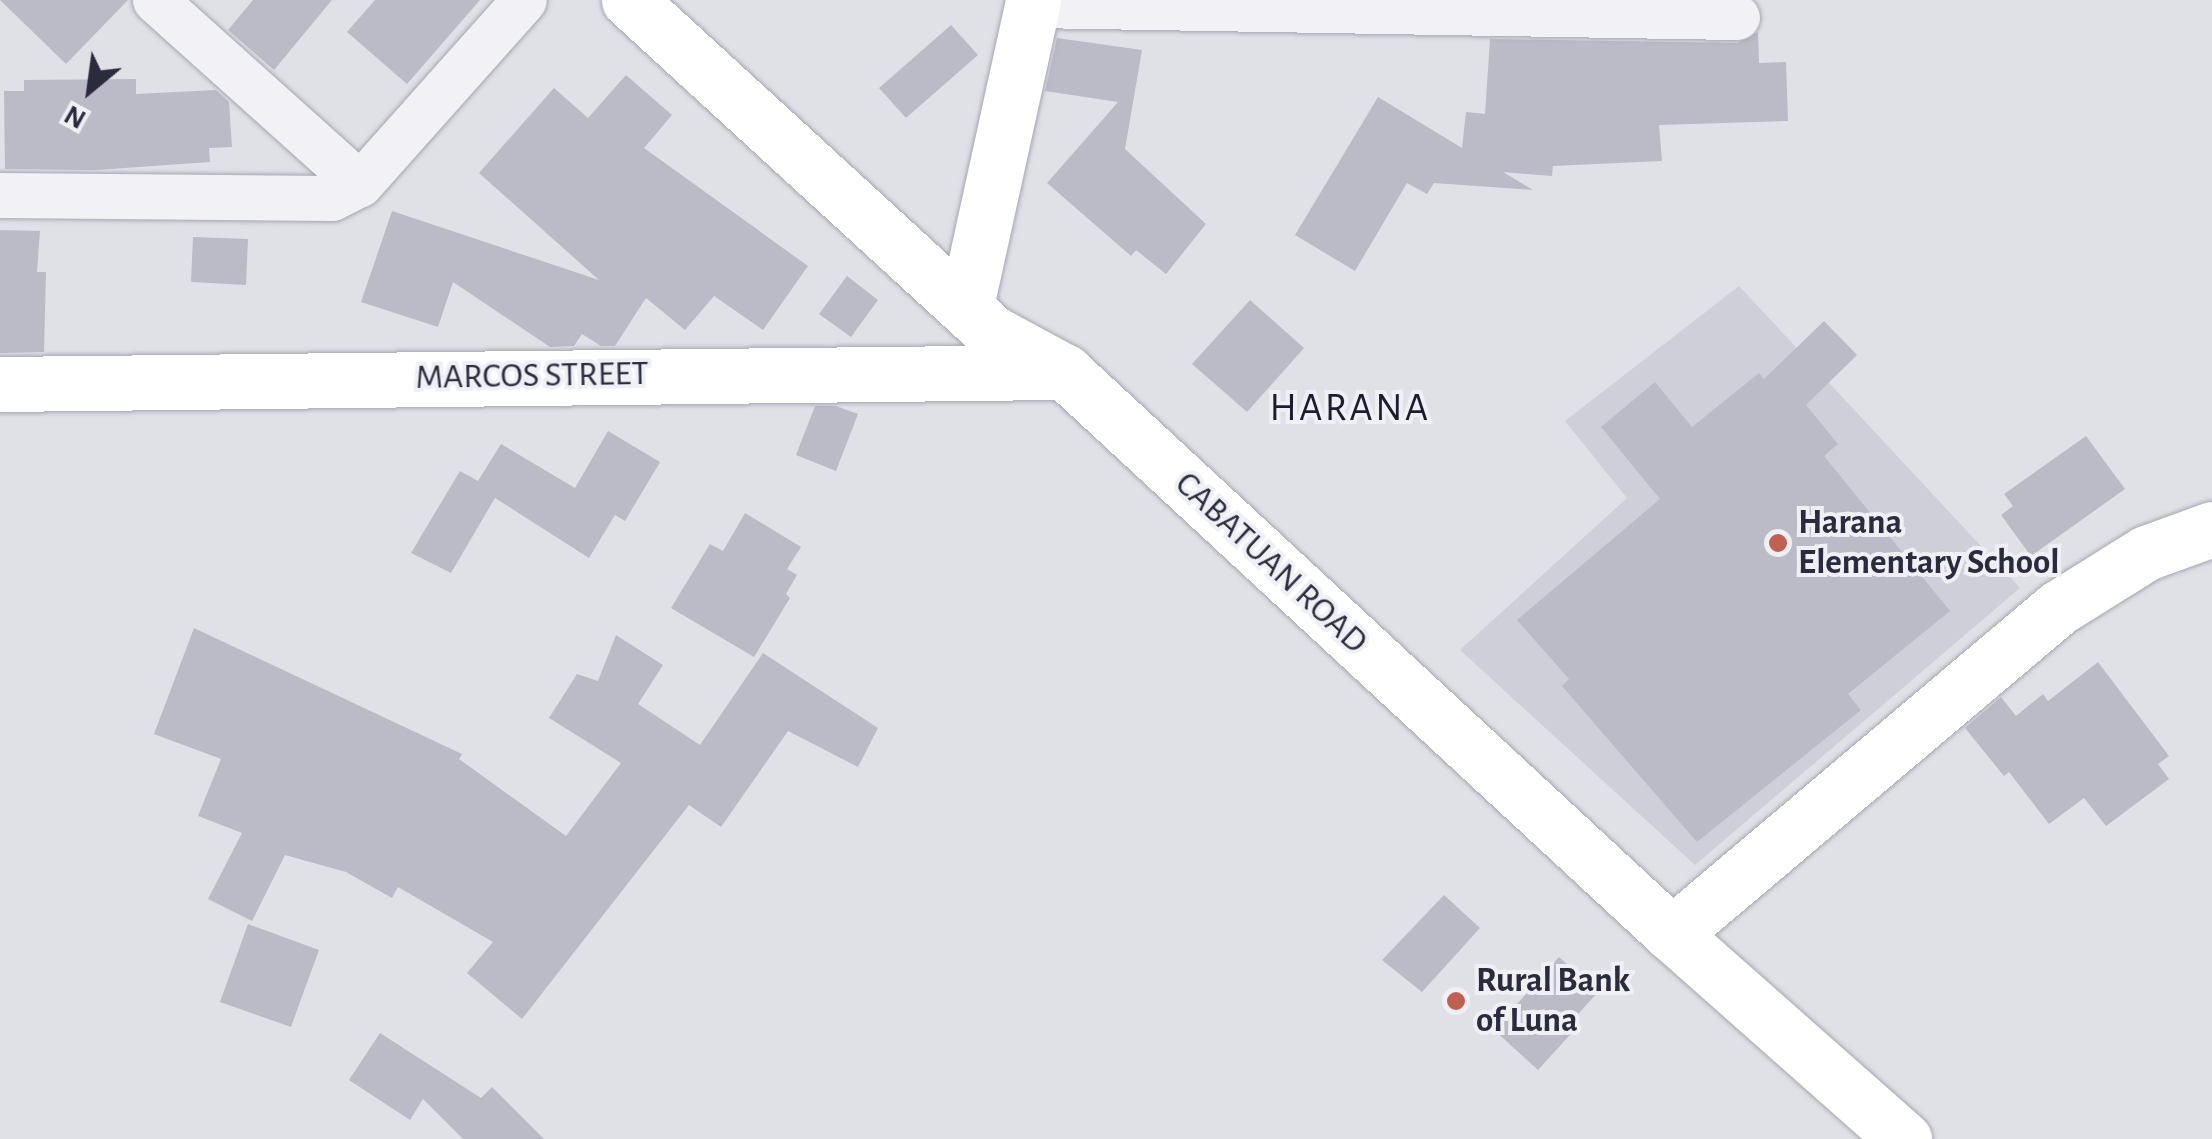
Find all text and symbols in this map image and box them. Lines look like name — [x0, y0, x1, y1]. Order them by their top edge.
north arrow — [40, 40, 140, 140]
text: N — [60, 99, 91, 133]
street label: MARCOS STREET — [415, 353, 649, 399]
district label: HARANA — [1269, 384, 1431, 432]
street label: CABATUAN ROAD — [1166, 463, 1376, 663]
place label: Harana Elementary School — [1798, 502, 2060, 584]
marker: Harana Elementary School — [1767, 532, 1789, 554]
place label: Rural Bank of Luna — [1476, 960, 1630, 1042]
marker: Rural Bank of Luna — [1445, 990, 1467, 1012]

